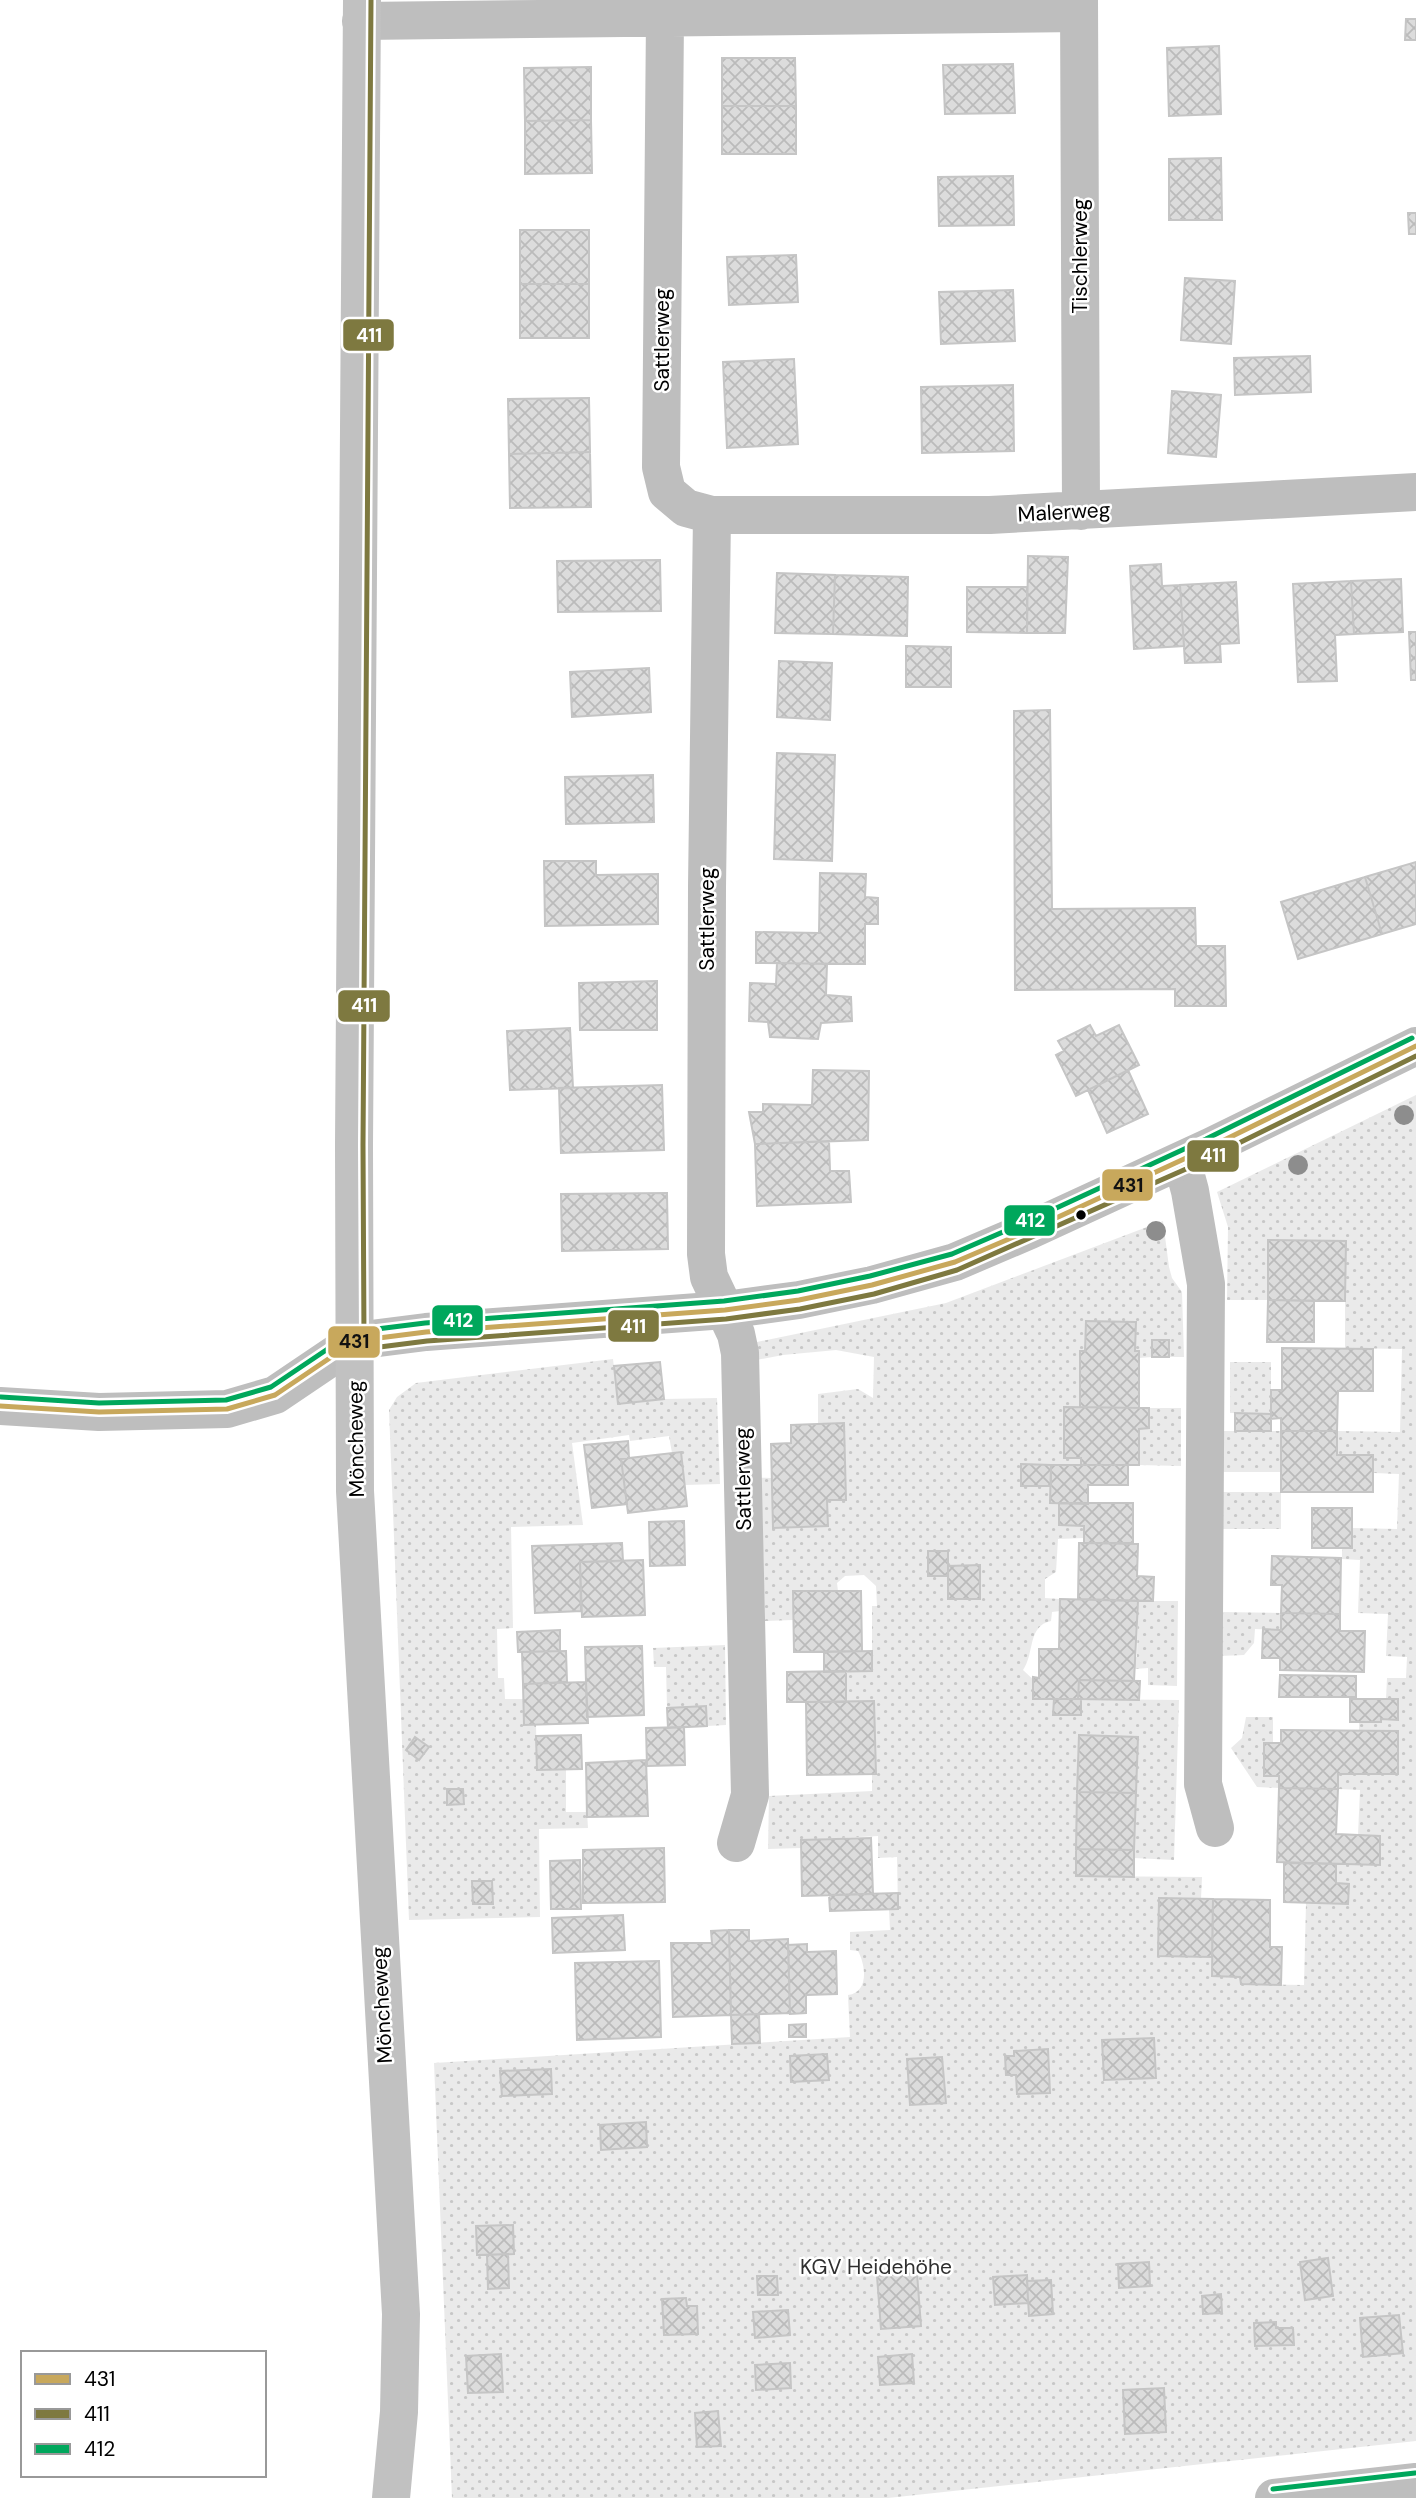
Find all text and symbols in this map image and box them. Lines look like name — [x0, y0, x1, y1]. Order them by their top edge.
street label: Tischlerweg — [1066, 198, 1094, 314]
street label: Sattlerweg — [648, 288, 676, 392]
line badge: 411 — [342, 318, 395, 352]
text: 411 — [356, 323, 382, 348]
street label: Malerweg — [1017, 496, 1111, 528]
street label: Sattlerweg — [693, 867, 721, 971]
line badge: 411 — [337, 989, 391, 1023]
text: 411 — [351, 993, 377, 1018]
line badge: 411 — [1186, 1139, 1240, 1173]
text: 411 — [1200, 1143, 1226, 1168]
line badge: 431 — [1101, 1168, 1154, 1202]
text: 431 — [1113, 1173, 1143, 1198]
line badge: 412 — [1003, 1204, 1056, 1237]
text: 412 — [1015, 1208, 1045, 1233]
unlabelled marker — [1074, 1208, 1088, 1222]
line badge: 412 — [431, 1304, 484, 1337]
text: 412 — [443, 1308, 473, 1333]
line badge: 411 — [607, 1309, 660, 1343]
text: 411 — [620, 1314, 646, 1339]
line badge: 431 — [327, 1325, 381, 1359]
text: 431 — [339, 1329, 369, 1354]
street label: Möncheweg — [341, 1380, 371, 1498]
street label: Sattlerweg — [728, 1427, 758, 1531]
street label: Möncheweg — [365, 1946, 399, 2064]
park label: KGV Heidehöhe — [800, 2253, 952, 2281]
legend — [21, 2351, 266, 2477]
text: 431 — [84, 2365, 115, 2393]
text: 411 — [84, 2400, 110, 2428]
text: 412 — [84, 2435, 115, 2463]

